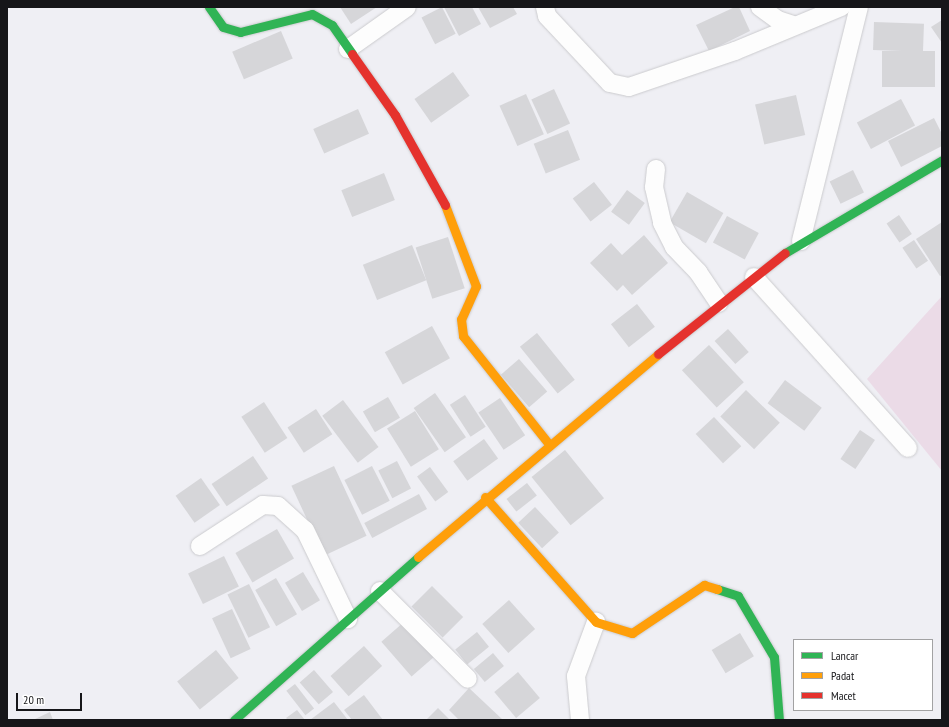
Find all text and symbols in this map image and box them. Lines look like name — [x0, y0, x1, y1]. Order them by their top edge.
legend — [793, 639, 933, 711]
text: Lancar — [831, 648, 858, 663]
text: Padat — [831, 668, 854, 683]
scale bar — [18, 685, 84, 711]
text: Macet — [831, 688, 856, 703]
text: 20 m — [23, 692, 44, 707]

